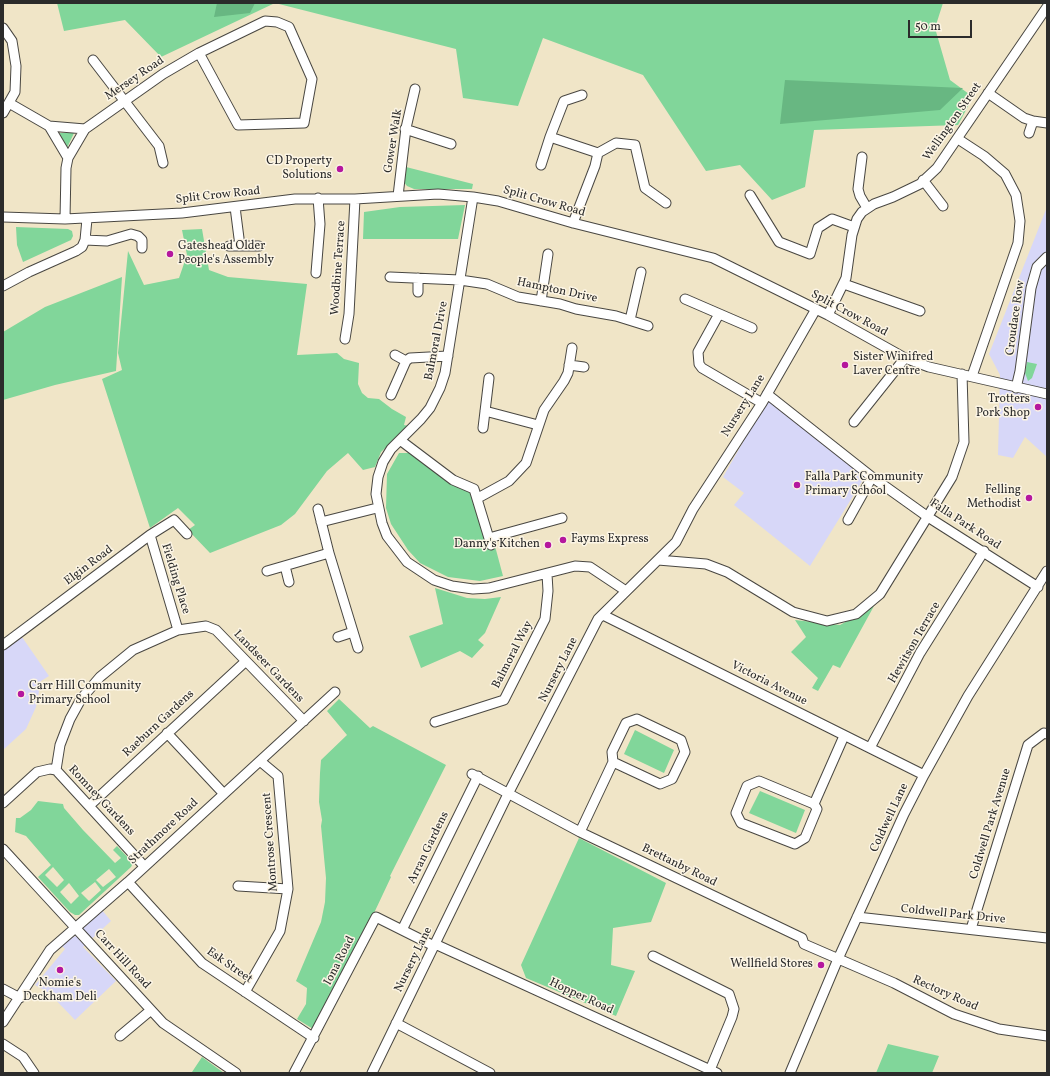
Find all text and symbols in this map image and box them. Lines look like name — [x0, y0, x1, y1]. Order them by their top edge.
scale bar — [910, 12, 974, 38]
text: 50 m — [915, 19, 941, 35]
street label: Mersey Road — [103, 54, 167, 104]
street label: Wellington Street — [921, 80, 985, 164]
street label: Gower Walk — [382, 108, 406, 174]
place label: CD Property Solutions — [266, 155, 332, 183]
marker: CD Property Solutions — [335, 164, 345, 174]
street label: Split Crow Road — [501, 183, 587, 221]
street label: Split Crow Road — [175, 184, 261, 208]
street label: Woodbine Terrace — [329, 220, 349, 316]
place label: Gateshead Older People's Assembly — [178, 240, 274, 268]
marker: Gateshead Older People's Assembly — [165, 249, 175, 259]
street label: Hampton Drive — [515, 275, 599, 307]
street label: Croudace Row — [1004, 280, 1028, 356]
street label: Split Crow Road — [808, 288, 890, 340]
street label: Balmoral Drive — [422, 300, 452, 382]
place label: Sister Winifred Laver Centre — [853, 351, 933, 379]
marker: Sister Winifred Laver Centre — [840, 360, 850, 370]
street label: Nursery Lane — [719, 372, 769, 440]
place label: Trotters Pork Shop — [976, 393, 1030, 421]
marker: Trotters Pork Shop — [1033, 402, 1043, 412]
place label: Falla Park Community Primary School — [805, 471, 923, 499]
marker: Falla Park Community Primary School — [792, 480, 802, 490]
place label: Felling Methodist — [967, 484, 1021, 512]
marker: Felling Methodist — [1024, 493, 1034, 503]
street label: Falla Park Road — [927, 497, 1003, 553]
place label: Fayms Express — [571, 533, 649, 547]
marker: Fayms Express — [558, 535, 568, 545]
place label: Danny's Kitchen — [454, 538, 540, 552]
marker: Danny's Kitchen — [543, 540, 553, 550]
street label: Fielding Place — [157, 542, 193, 616]
street label: Elgin Road — [62, 543, 116, 589]
street label: Hewitson Terrace — [886, 600, 944, 686]
street label: Balmoral Way — [490, 619, 536, 691]
street label: Landseer Gardens — [230, 628, 306, 706]
street label: Nursery Lane — [536, 635, 582, 705]
street label: Victoria Avenue — [729, 659, 809, 709]
place label: Carr Hill Community Primary School — [29, 680, 141, 708]
street label: Raeburn Gardens — [120, 687, 198, 761]
marker: Carr Hill Community Primary School — [16, 689, 26, 699]
street label: Romney Gardens — [65, 763, 137, 839]
street label: Coldwell Park Avenue — [967, 767, 1015, 881]
street label: Coldwell Lane — [868, 781, 912, 855]
street label: Montrose Crescent — [260, 792, 282, 892]
street label: Strathmore Road — [126, 796, 202, 868]
street label: Arran Gardens — [405, 810, 453, 886]
street label: Brettanby Road — [639, 842, 719, 890]
street label: Coldwell Park Drive — [900, 902, 1006, 928]
street label: Nursery Lane — [392, 925, 436, 995]
street label: Carr Hill Road — [91, 927, 153, 993]
street label: Iona Road — [321, 934, 359, 988]
street label: Esk Street — [203, 945, 255, 987]
place label: Wellfield Stores — [730, 958, 813, 972]
marker: Wellfield Stores — [816, 960, 826, 970]
marker: Nomie's Deckham Deli — [55, 965, 65, 975]
street label: Rectory Road — [910, 973, 980, 1015]
street label: Hopper Road — [547, 976, 615, 1018]
place label: Nomie's Deckham Deli — [23, 977, 97, 1005]

